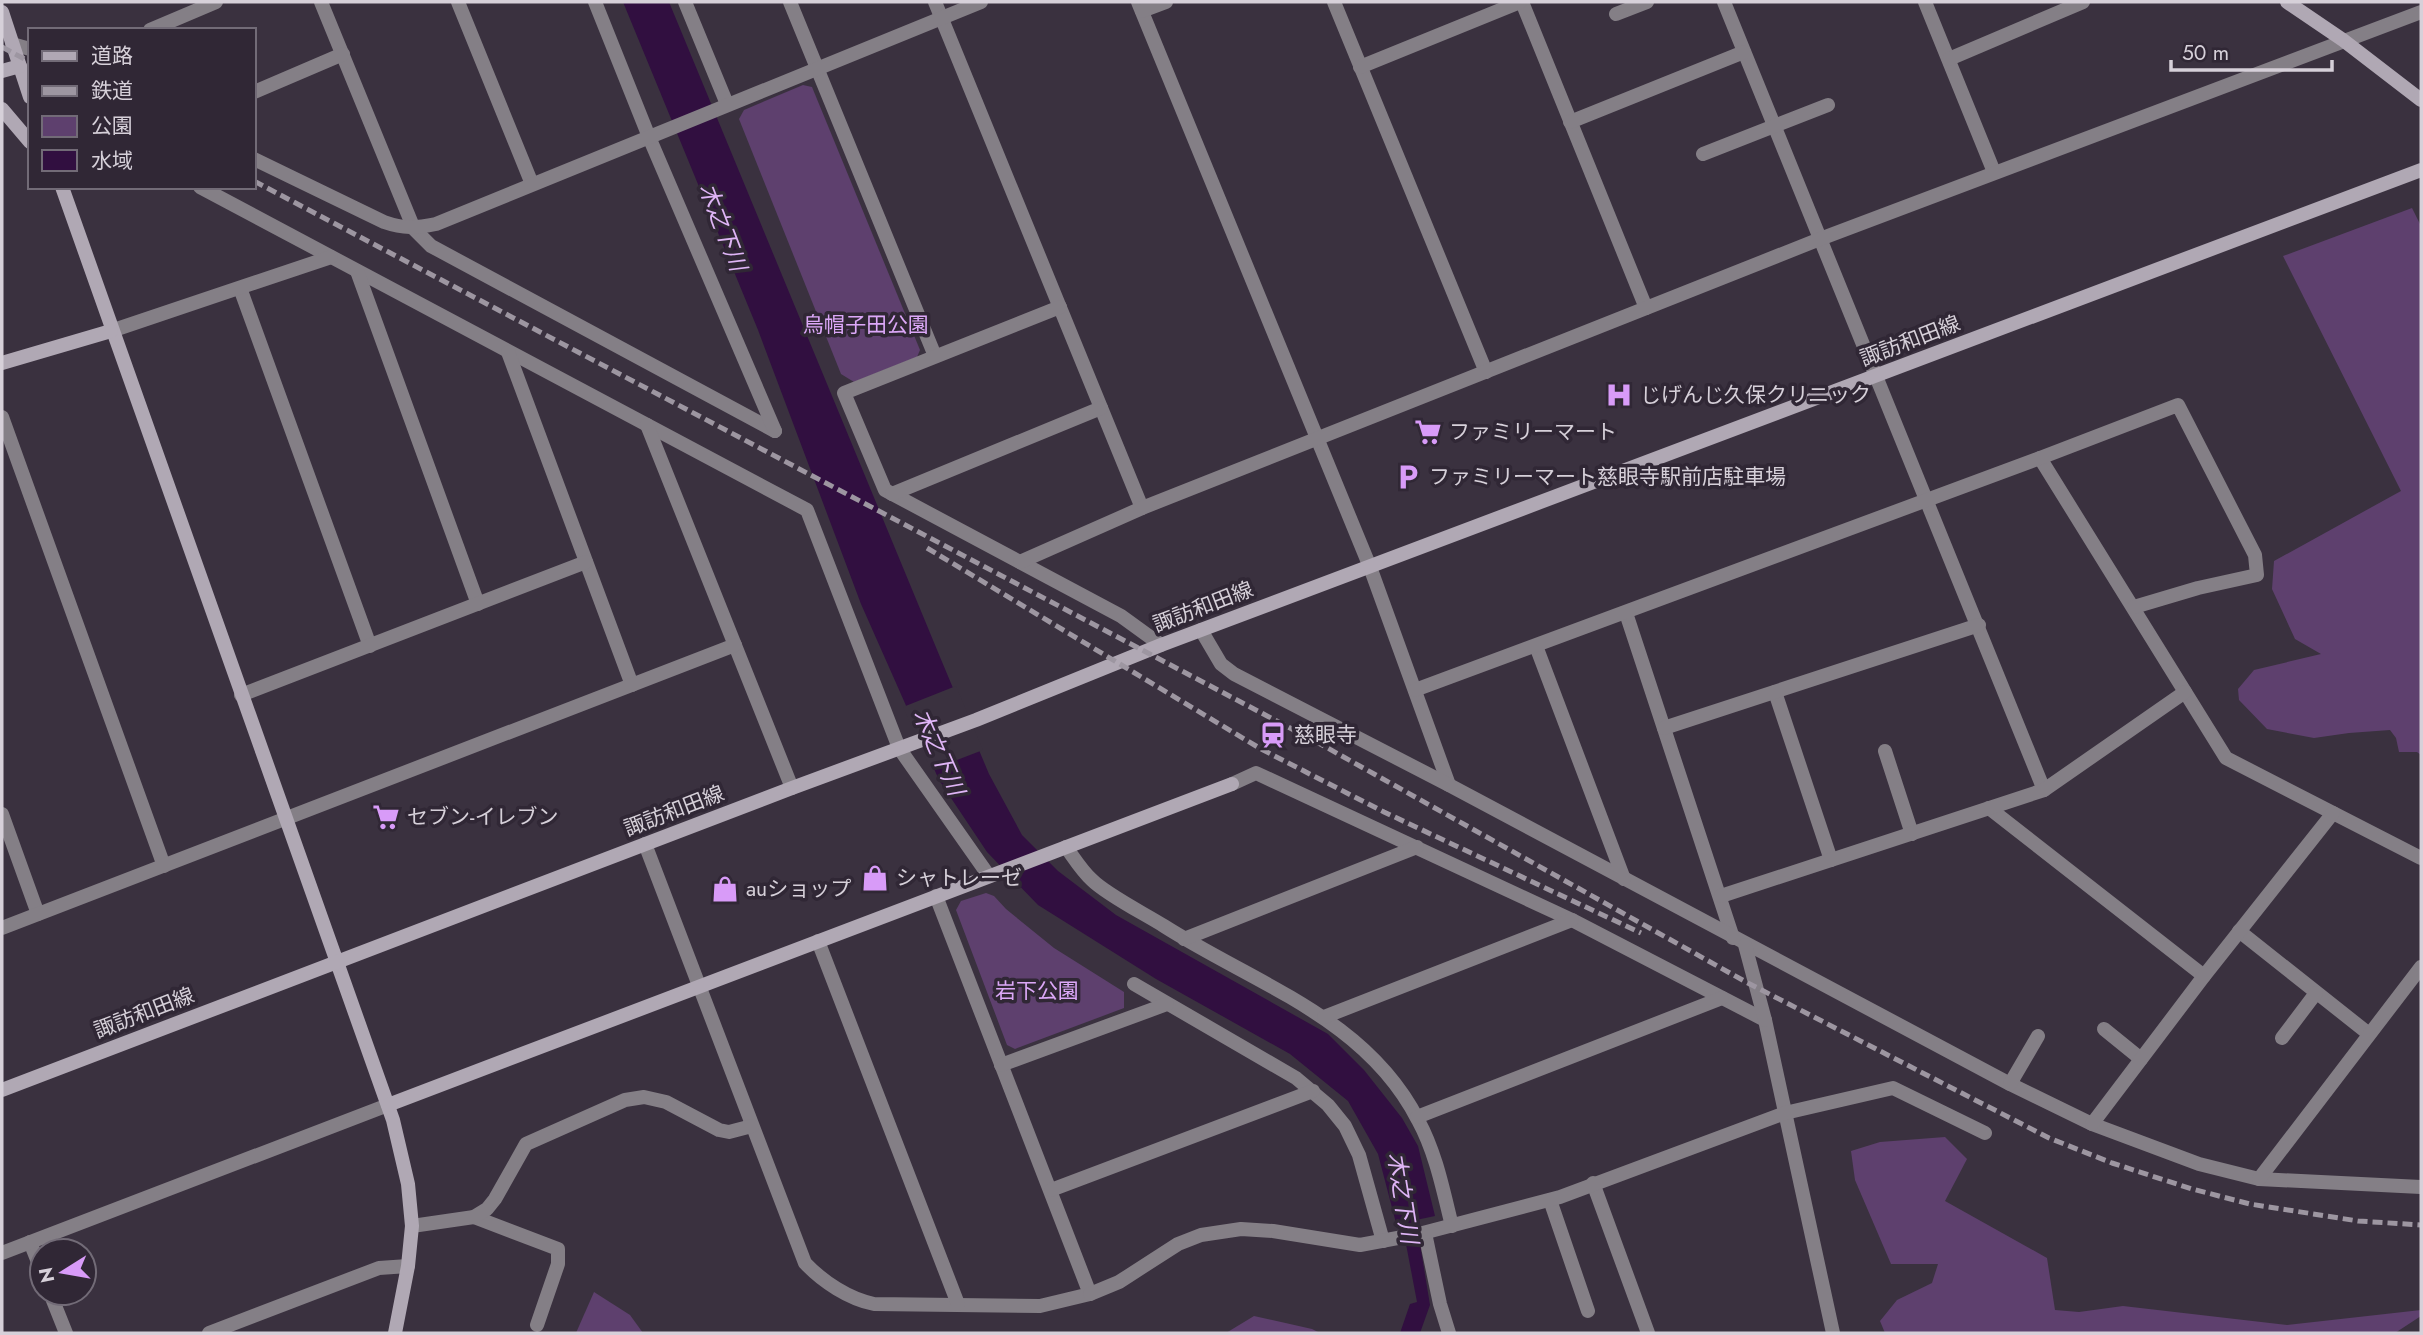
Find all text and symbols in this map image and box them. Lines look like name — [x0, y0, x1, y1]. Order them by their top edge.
legend — [28, 28, 256, 189]
scale bar — [2171, 28, 2332, 72]
text: 50 m — [2182, 38, 2229, 68]
text: 道路 — [91, 41, 133, 71]
text: 鉄道 — [91, 76, 133, 106]
text: 公園 — [91, 111, 133, 141]
text: 水域 — [91, 146, 133, 176]
water label: 木之下川 — [691, 178, 756, 279]
street label: 諏訪和田線 — [1856, 308, 1964, 374]
park label: 烏帽子田公園 — [803, 310, 929, 340]
hospital icon: じげんじ久保クリニック — [1604, 380, 1634, 410]
place label: じげんじ久保クリニック — [1640, 380, 1871, 410]
supermarket icon: ファミリーマート — [1413, 417, 1443, 447]
place label: ファミリーマート — [1449, 417, 1617, 447]
parking icon: ファミリーマート慈眼寺駅前店駐車場 — [1393, 462, 1423, 492]
place label: ファミリーマート慈眼寺駅前店駐車場 — [1429, 462, 1786, 492]
street label: 諏訪和田線 — [1149, 574, 1257, 640]
water label: 木之下川 — [905, 703, 974, 804]
station icon: 慈眼寺 — [1258, 720, 1288, 750]
place label: 慈眼寺 — [1294, 720, 1357, 750]
street label: 諏訪和田線 — [620, 778, 728, 844]
supermarket icon: セブン-イレブン — [371, 802, 401, 832]
place label: セブン-イレブン — [407, 802, 558, 832]
shop icon: シャトレーゼ — [860, 863, 890, 893]
place label: シャトレーゼ — [896, 863, 1022, 893]
shop icon: auショップ — [710, 874, 740, 904]
place label: auショップ — [746, 874, 851, 904]
park label: 岩下公園 — [995, 976, 1079, 1006]
street label: 諏訪和田線 — [90, 980, 198, 1046]
water label: 木之下川 — [1379, 1150, 1427, 1249]
north arrow — [28, 1237, 98, 1307]
text: N — [32, 1265, 61, 1285]

